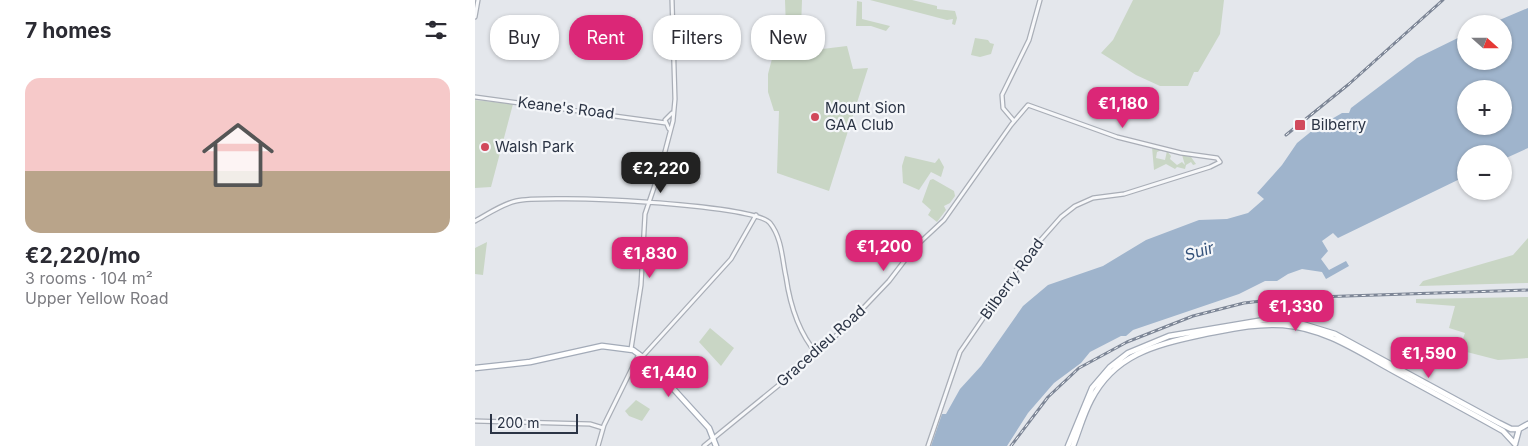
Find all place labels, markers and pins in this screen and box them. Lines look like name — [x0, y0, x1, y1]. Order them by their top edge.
pin: €1,180 — [1082, 86, 1164, 129]
place label: Mount Sion GAA Club — [825, 98, 906, 134]
marker: Mount Sion GAA Club — [809, 111, 821, 123]
place label: Bilberry — [1311, 115, 1367, 134]
marker: Bilberry — [1293, 118, 1307, 132]
place label: Walsh Park — [495, 137, 575, 156]
marker: Walsh Park — [479, 141, 491, 153]
pin: €2,220 — [620, 152, 702, 194]
pin: €1,200 — [843, 230, 925, 272]
pin: €1,830 — [609, 236, 691, 279]
pin: €1,330 — [1255, 290, 1337, 332]
pin: €1,590 — [1388, 336, 1470, 379]
pin: €1,440 — [628, 356, 710, 398]

